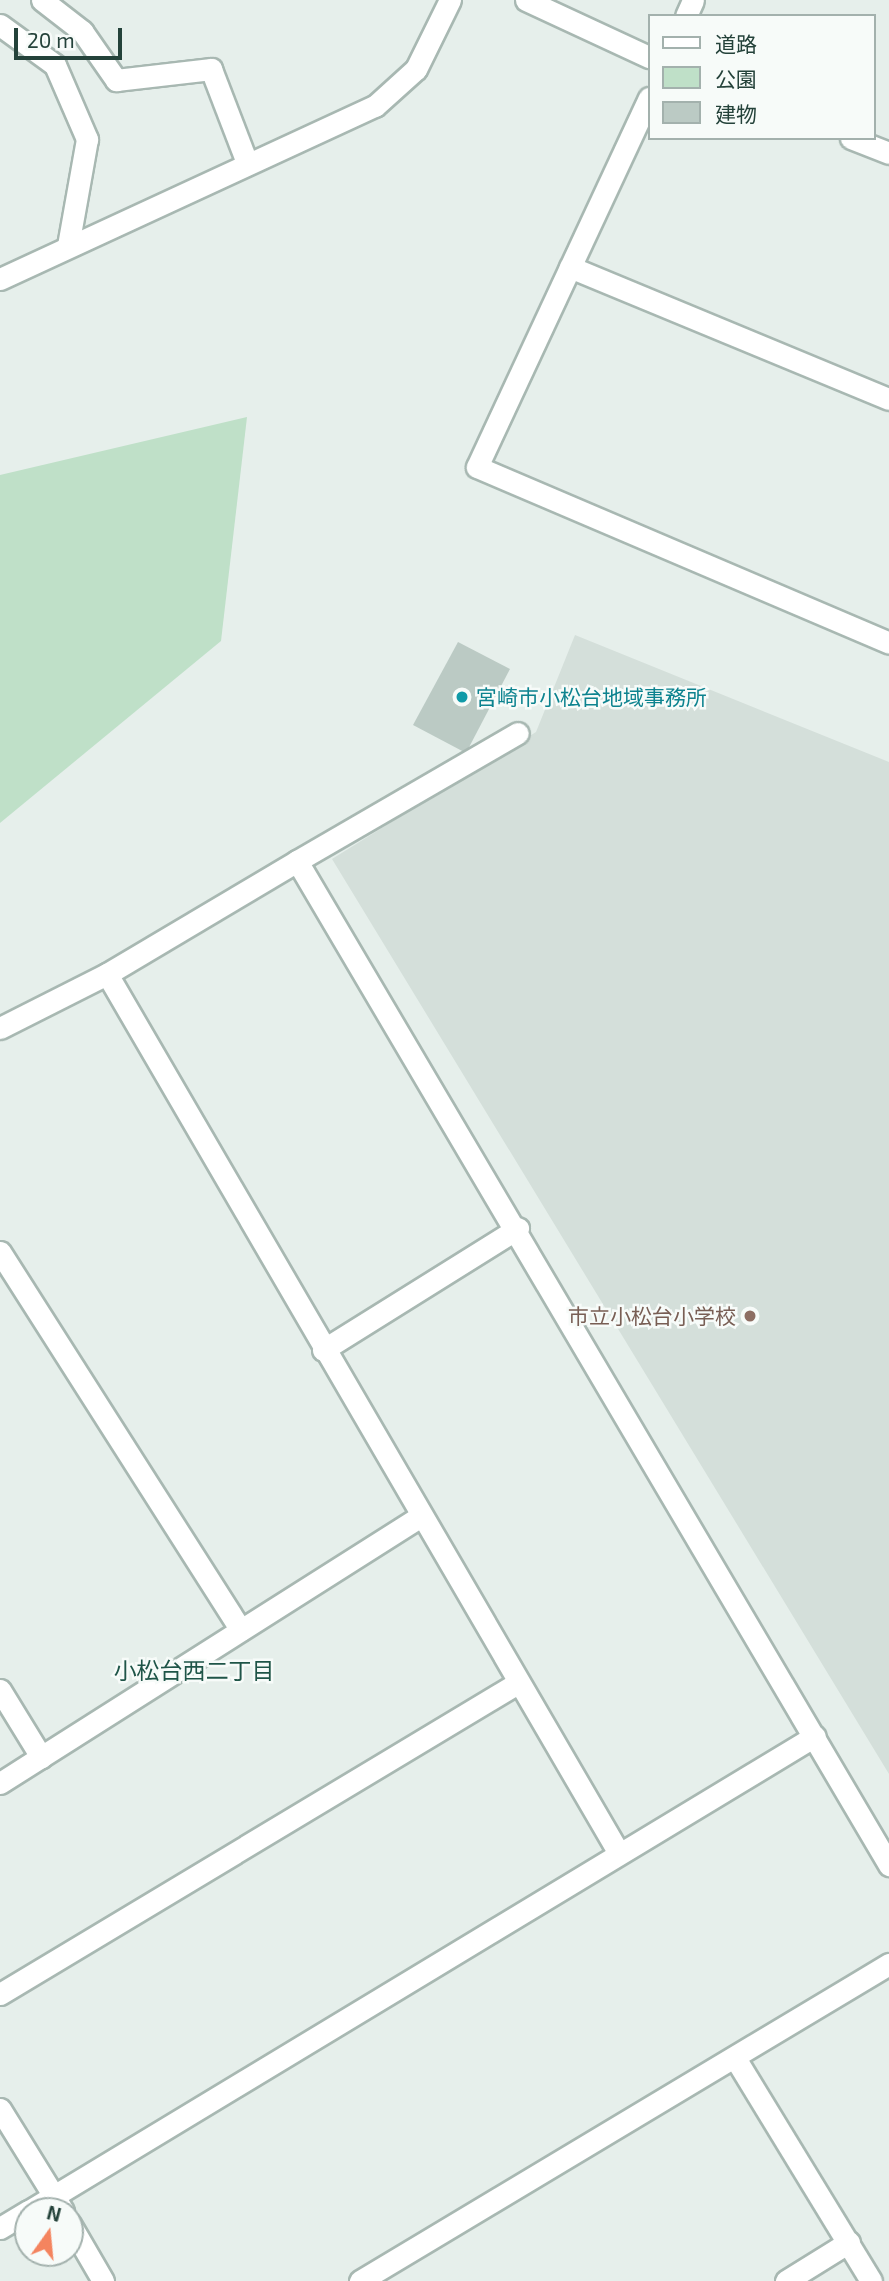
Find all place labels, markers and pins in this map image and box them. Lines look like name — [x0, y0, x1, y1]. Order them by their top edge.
place label: 宮崎市小松台地域事務所 — [476, 684, 707, 710]
marker: 宮崎市小松台地域事務所 — [454, 689, 470, 705]
place label: 市立小松台小学校 — [568, 1303, 736, 1329]
marker: 市立小松台小学校 — [742, 1308, 758, 1324]

